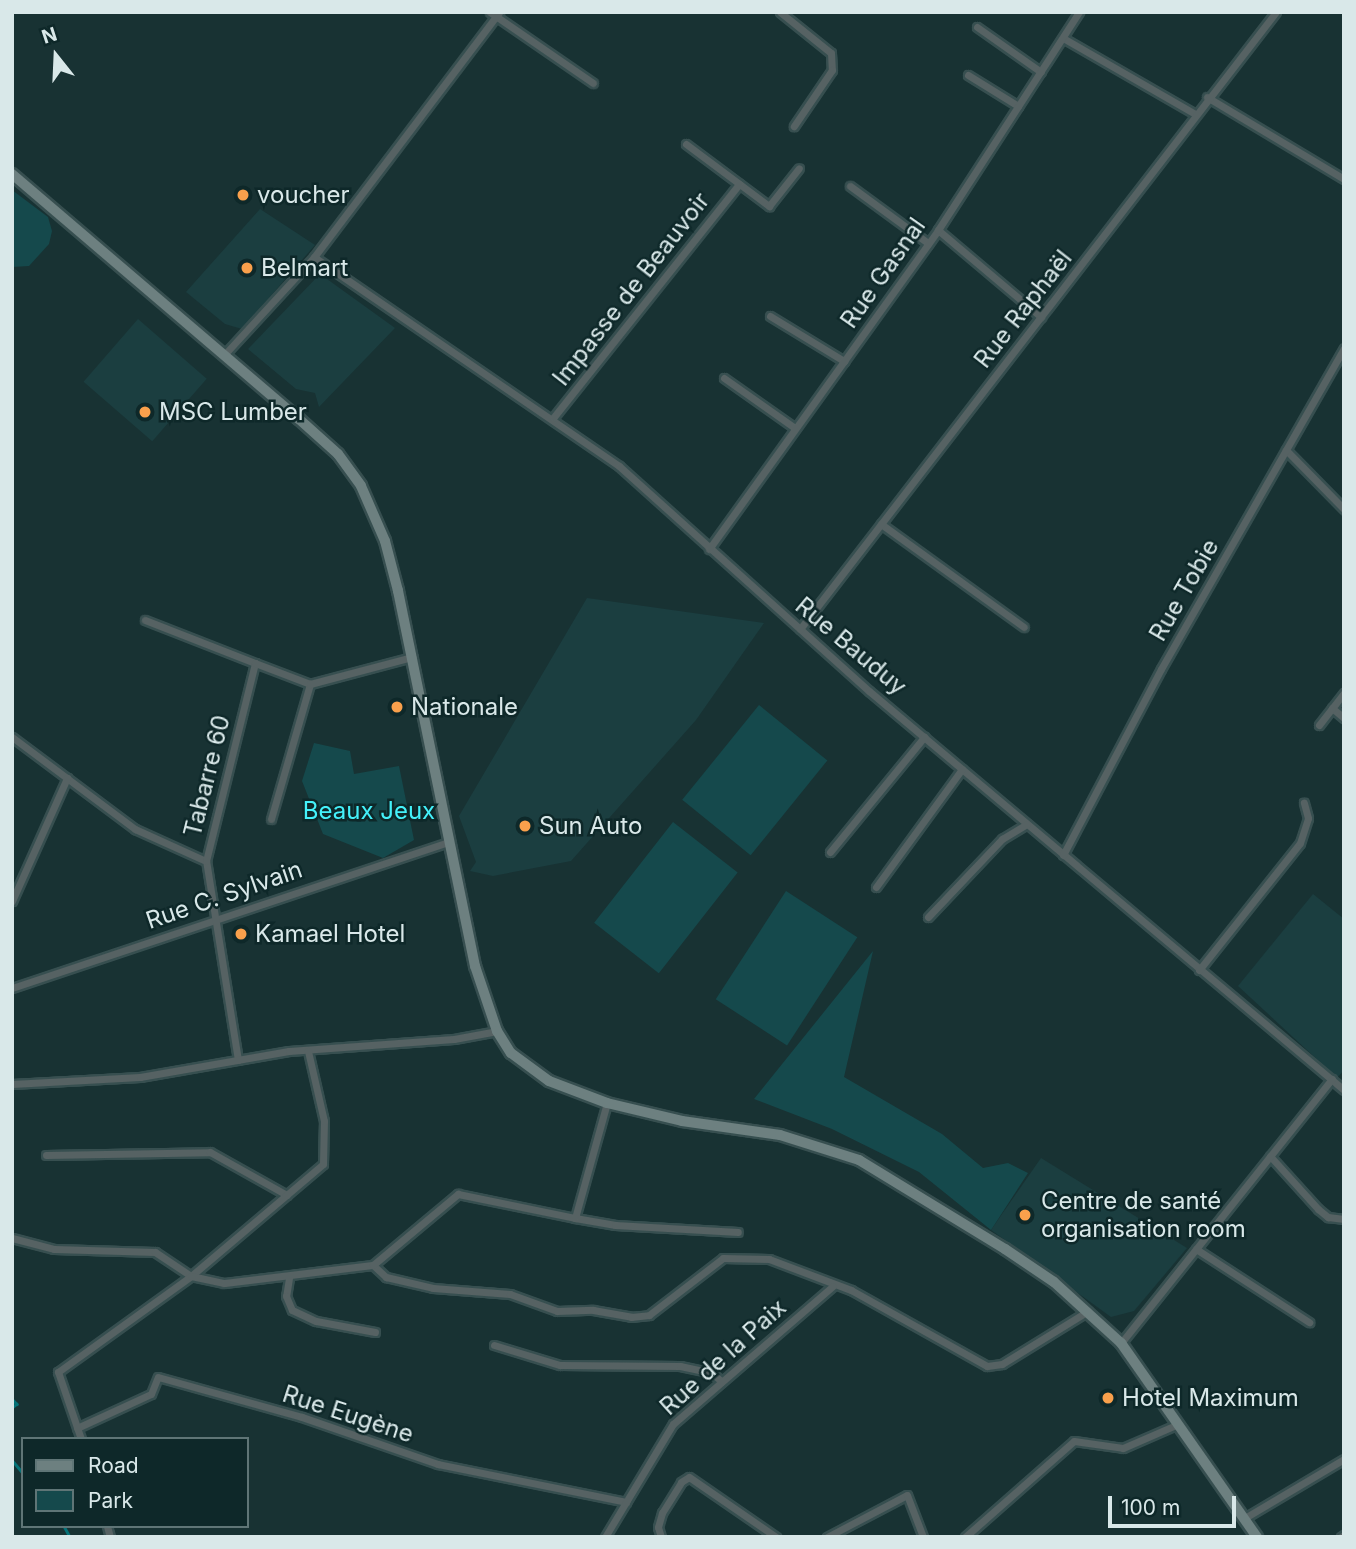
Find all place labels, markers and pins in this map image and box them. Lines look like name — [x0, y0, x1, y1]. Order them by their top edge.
place label: voucher — [257, 181, 350, 209]
marker: voucher — [235, 187, 251, 203]
place label: Belmart — [261, 254, 348, 282]
marker: Belmart — [239, 260, 255, 276]
place label: MSC Lumber — [159, 398, 307, 426]
marker: MSC Lumber — [137, 404, 153, 420]
place label: Nationale — [411, 693, 518, 721]
marker: Nationale — [389, 699, 405, 715]
place label: Sun Auto — [539, 812, 642, 840]
marker: Sun Auto — [517, 818, 533, 834]
place label: Kamael Hotel — [255, 920, 405, 948]
marker: Kamael Hotel — [233, 926, 249, 942]
place label: Centre de santé organisation room — [1041, 1187, 1246, 1243]
marker: Centre de santé organisation room — [1015, 1205, 1035, 1225]
place label: Hotel Maximum — [1122, 1384, 1299, 1412]
marker: Hotel Maximum — [1100, 1390, 1116, 1406]

